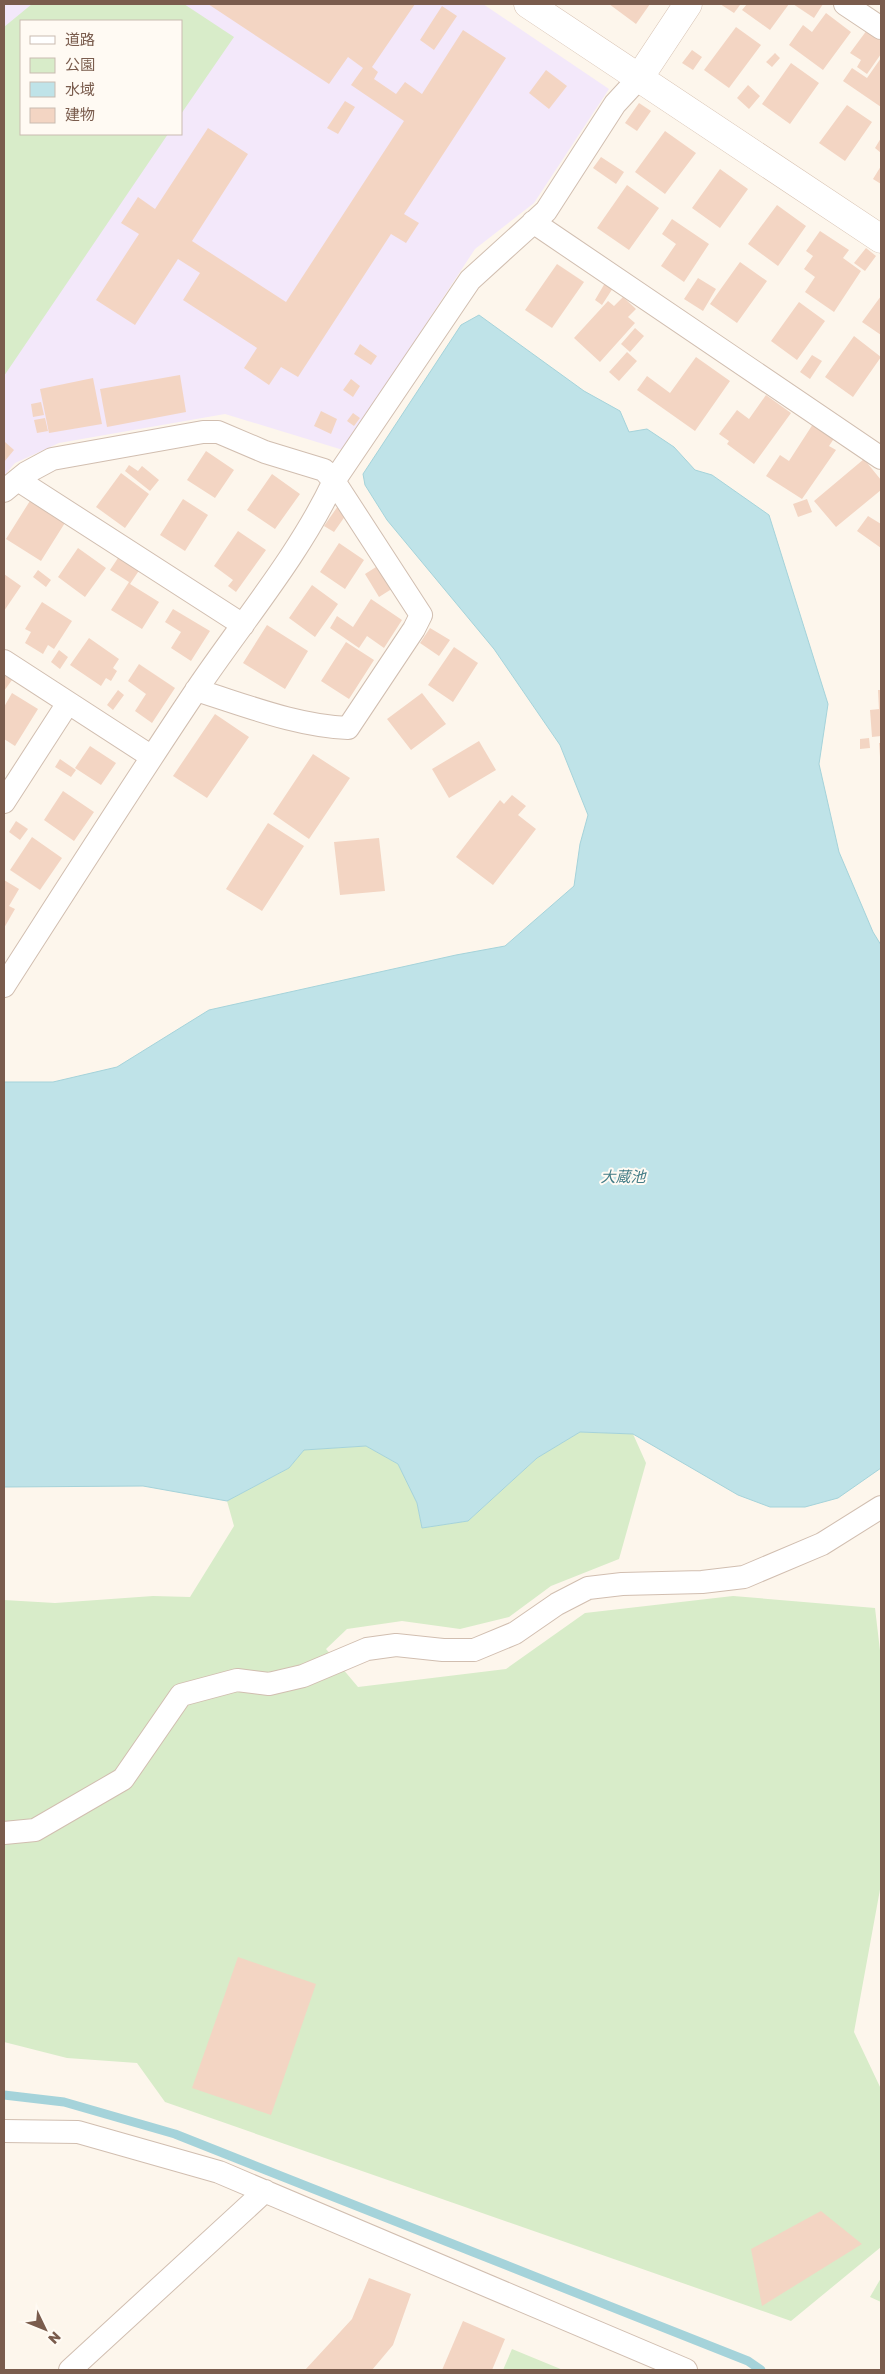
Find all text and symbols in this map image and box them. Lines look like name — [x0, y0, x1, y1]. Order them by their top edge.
legend — [20, 20, 182, 135]
text: 道路 — [65, 30, 95, 48]
text: 公園 — [65, 55, 95, 73]
text: 水域 — [65, 80, 95, 98]
text: 建物 — [65, 105, 95, 123]
water label: 大蔵池 — [600, 1167, 647, 1185]
north arrow — [20, 2304, 70, 2354]
text: N — [45, 2329, 65, 2348]

